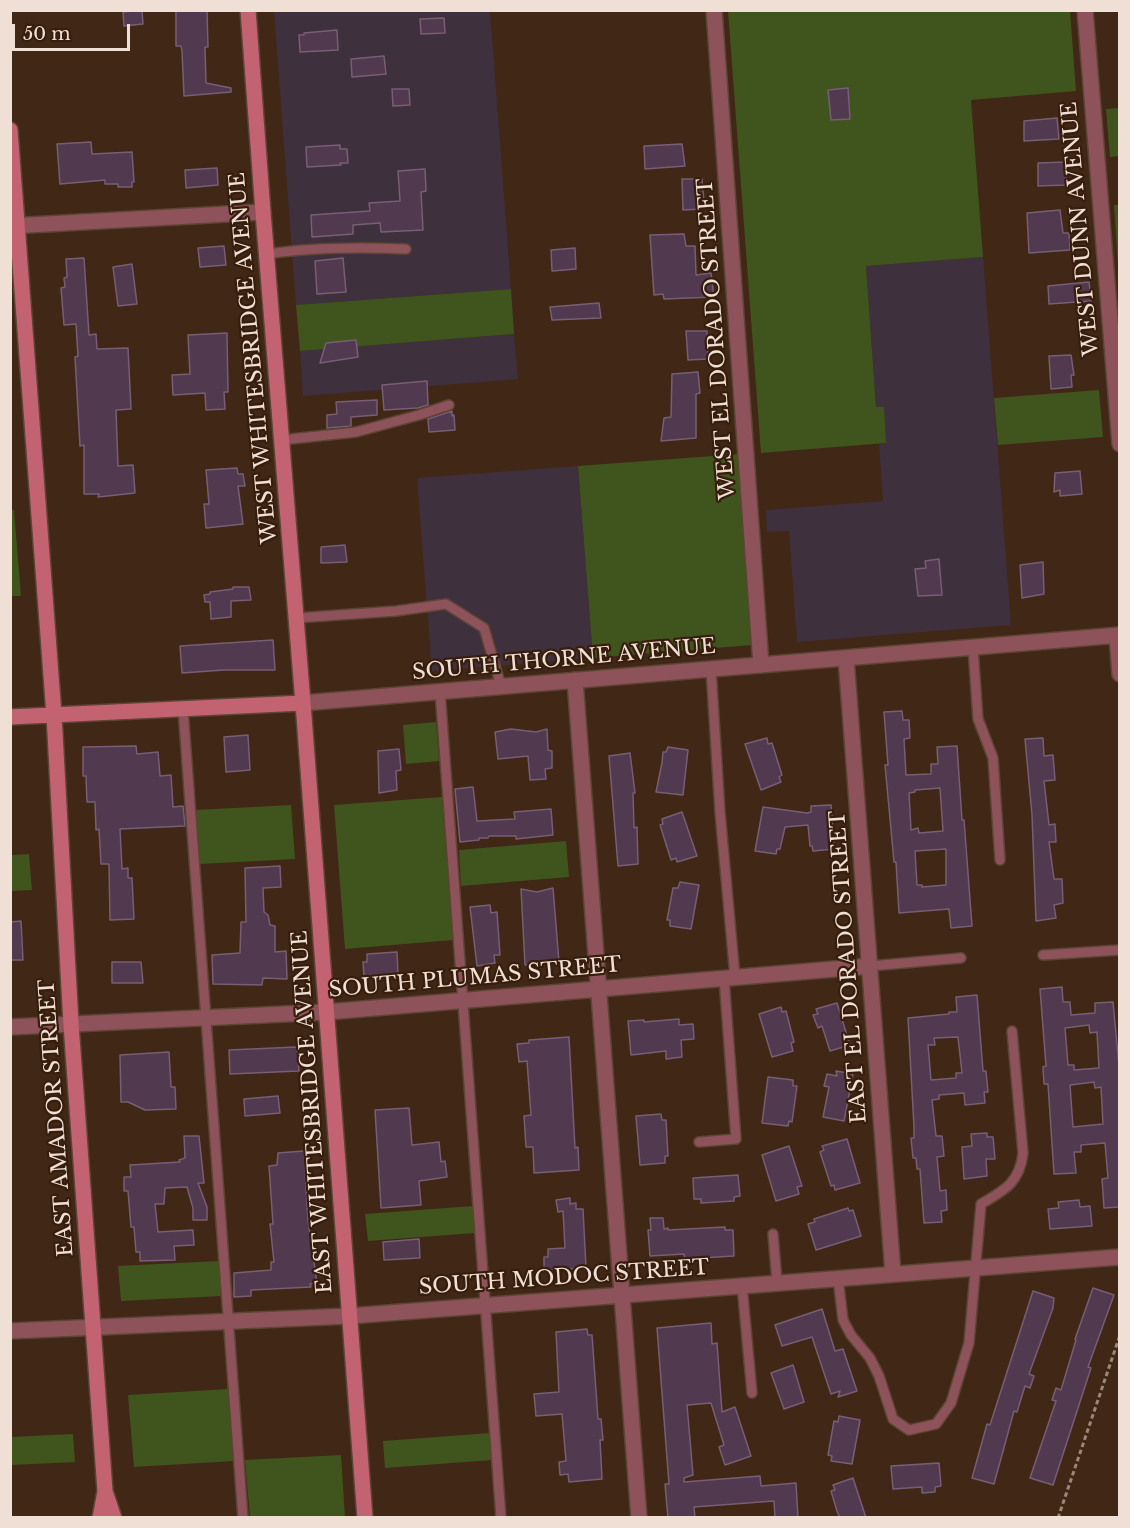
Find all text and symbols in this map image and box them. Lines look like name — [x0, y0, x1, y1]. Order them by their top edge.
scale bar — [15, 12, 134, 50]
text: 50 m — [23, 23, 71, 45]
street label: WEST DUNN AVENUE — [1057, 101, 1105, 357]
street label: WEST WHITESBRIDGE AVENUE — [225, 171, 283, 545]
street label: WEST EL DORADO STREET — [693, 177, 741, 501]
street label: SOUTH THORNE AVENUE — [411, 634, 717, 686]
street label: EAST EL DORADO STREET — [825, 810, 873, 1124]
street label: EAST WHITESBRIDGE AVENUE — [288, 929, 338, 1295]
street label: SOUTH PLUMAS STREET — [328, 953, 622, 1003]
street label: EAST AMADOR STREET — [35, 978, 79, 1258]
street label: SOUTH MODOC STREET — [418, 1255, 710, 1301]

